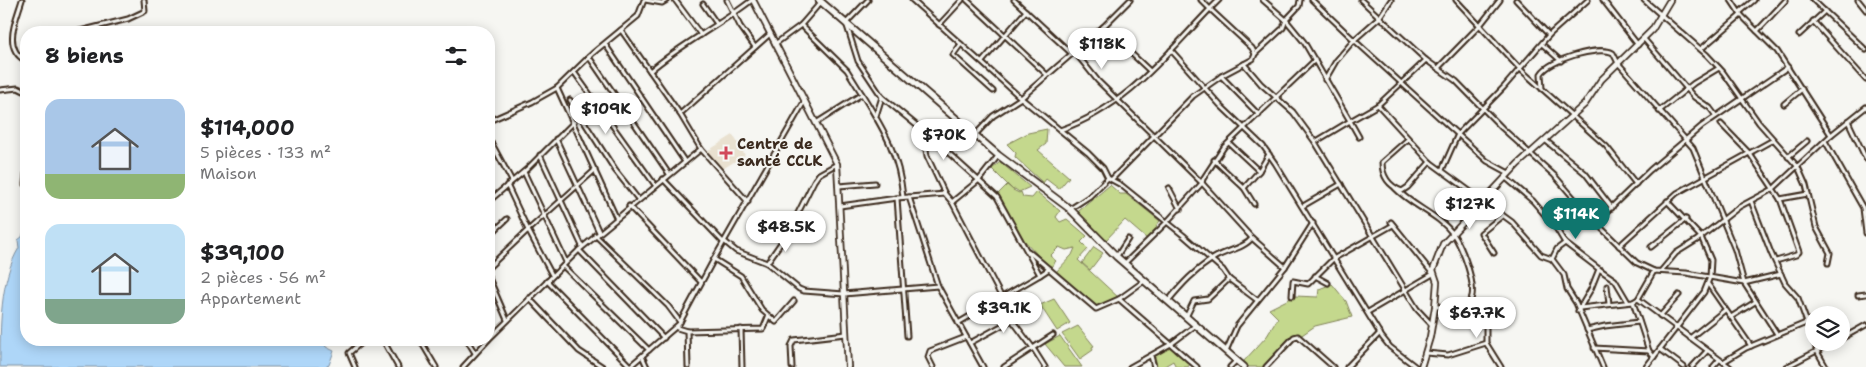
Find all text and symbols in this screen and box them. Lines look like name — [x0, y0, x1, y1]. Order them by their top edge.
pin: $118K — [1067, 28, 1137, 70]
text: $118K — [1079, 33, 1125, 54]
text: 8 biens — [45, 42, 124, 70]
icon: filters — [442, 42, 470, 70]
pin: $109K — [571, 92, 641, 135]
text: $109K — [581, 98, 631, 119]
text: $114,000 — [200, 114, 295, 142]
icon: home — [85, 119, 145, 179]
pin: $70K — [914, 119, 974, 161]
text: $70K — [922, 124, 966, 145]
place label: Centre de santé CCLK — [737, 134, 823, 171]
text: 5 pièces · 133 m² — [200, 142, 331, 163]
marker: Centre de santé CCLK — [719, 146, 733, 160]
text: Maison — [200, 163, 257, 184]
pin: $127K — [1435, 188, 1505, 230]
text: $127K — [1445, 193, 1495, 214]
pin: $114K — [1541, 198, 1611, 240]
text: $114K — [1553, 203, 1599, 224]
pin: $48.5K — [745, 210, 827, 253]
text: $48.5K — [757, 216, 815, 237]
text: $39,100 — [200, 239, 285, 267]
icon: home — [85, 244, 145, 304]
text: 2 pièces · 56 m² — [200, 267, 326, 288]
text: Appartement — [200, 288, 301, 309]
pin: $39.1K — [963, 292, 1045, 334]
pin: $67.7K — [1436, 296, 1518, 339]
text: $39.1K — [977, 297, 1031, 318]
text: $67.7K — [1449, 302, 1505, 323]
map controls — [1805, 306, 1850, 351]
button: layers — [1805, 306, 1850, 351]

